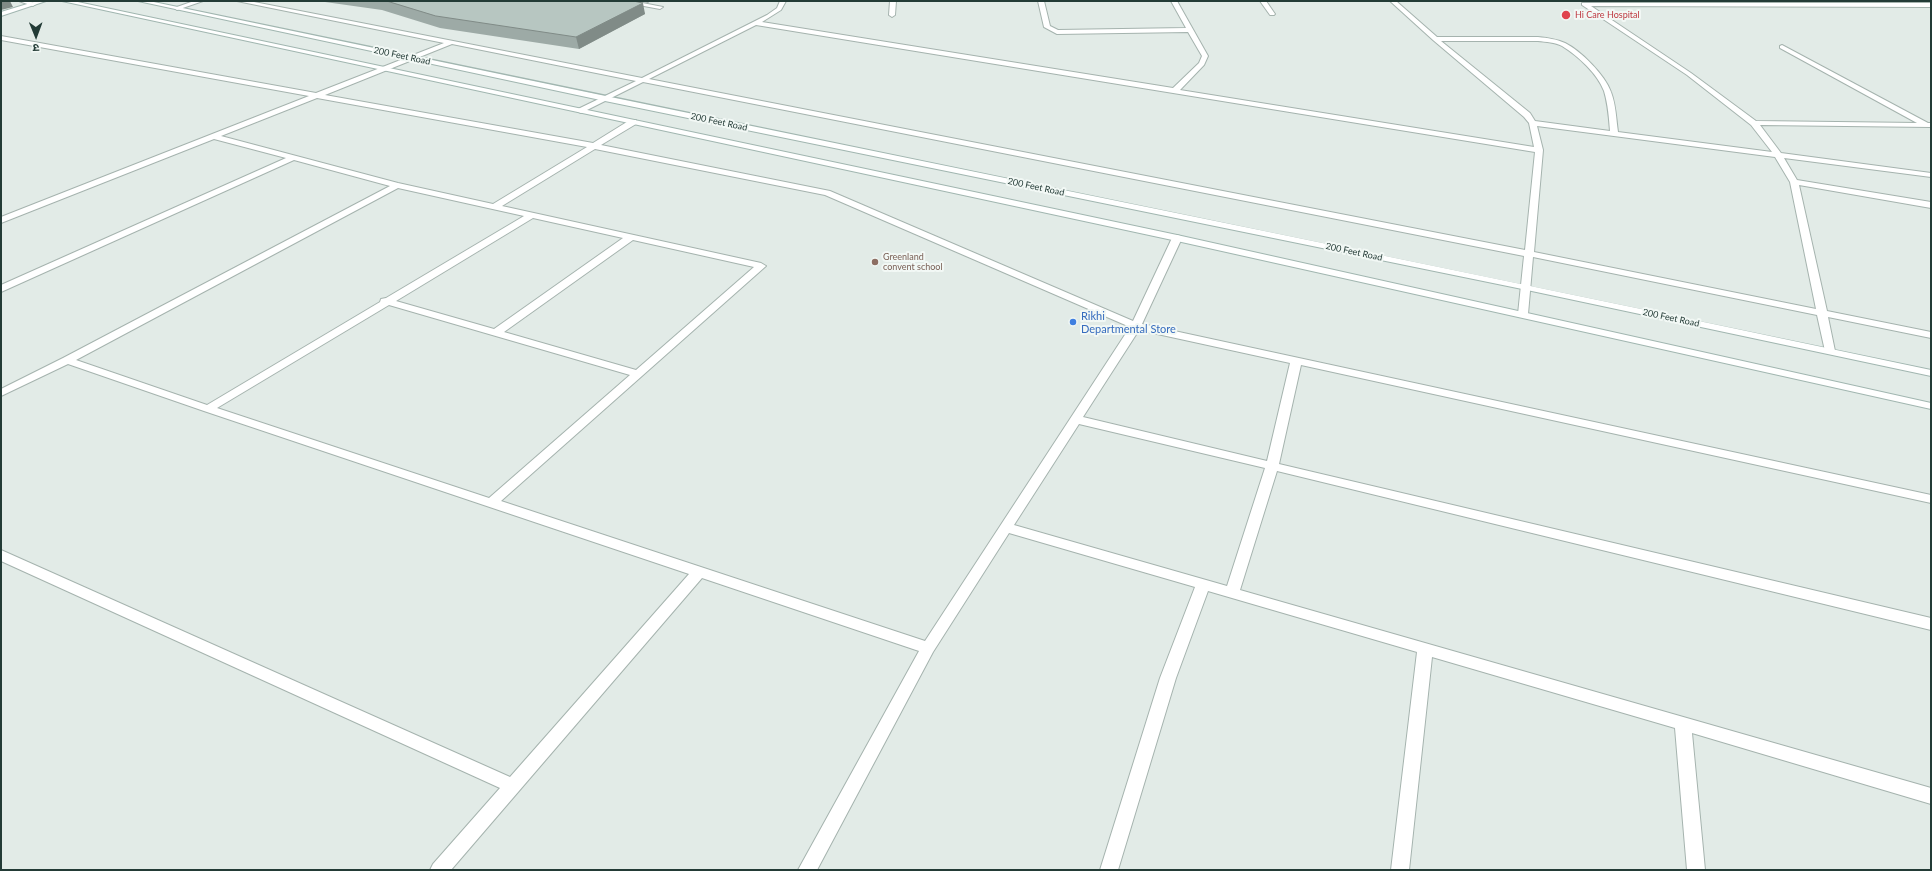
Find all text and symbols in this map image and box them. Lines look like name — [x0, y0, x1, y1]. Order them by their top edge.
marker: Hi Care Hospital — [1560, 9, 1572, 21]
place label: Hi Care Hospital — [1575, 10, 1640, 20]
north arrow — [16, 16, 56, 56]
text: उ — [33, 42, 40, 55]
street label: 200 Feet Road — [373, 45, 431, 67]
street label: 200 Feet Road — [690, 111, 748, 133]
street label: 200 Feet Road — [1007, 176, 1065, 198]
street label: 200 Feet Road — [1325, 241, 1383, 263]
place label: Greenland convent school — [883, 252, 943, 273]
marker: Greenland convent school — [870, 257, 880, 267]
street label: 200 Feet Road — [1642, 307, 1700, 329]
place label: Rikhi Departmental Store — [1081, 309, 1176, 335]
marker: Rikhi Departmental Store — [1068, 317, 1078, 327]

